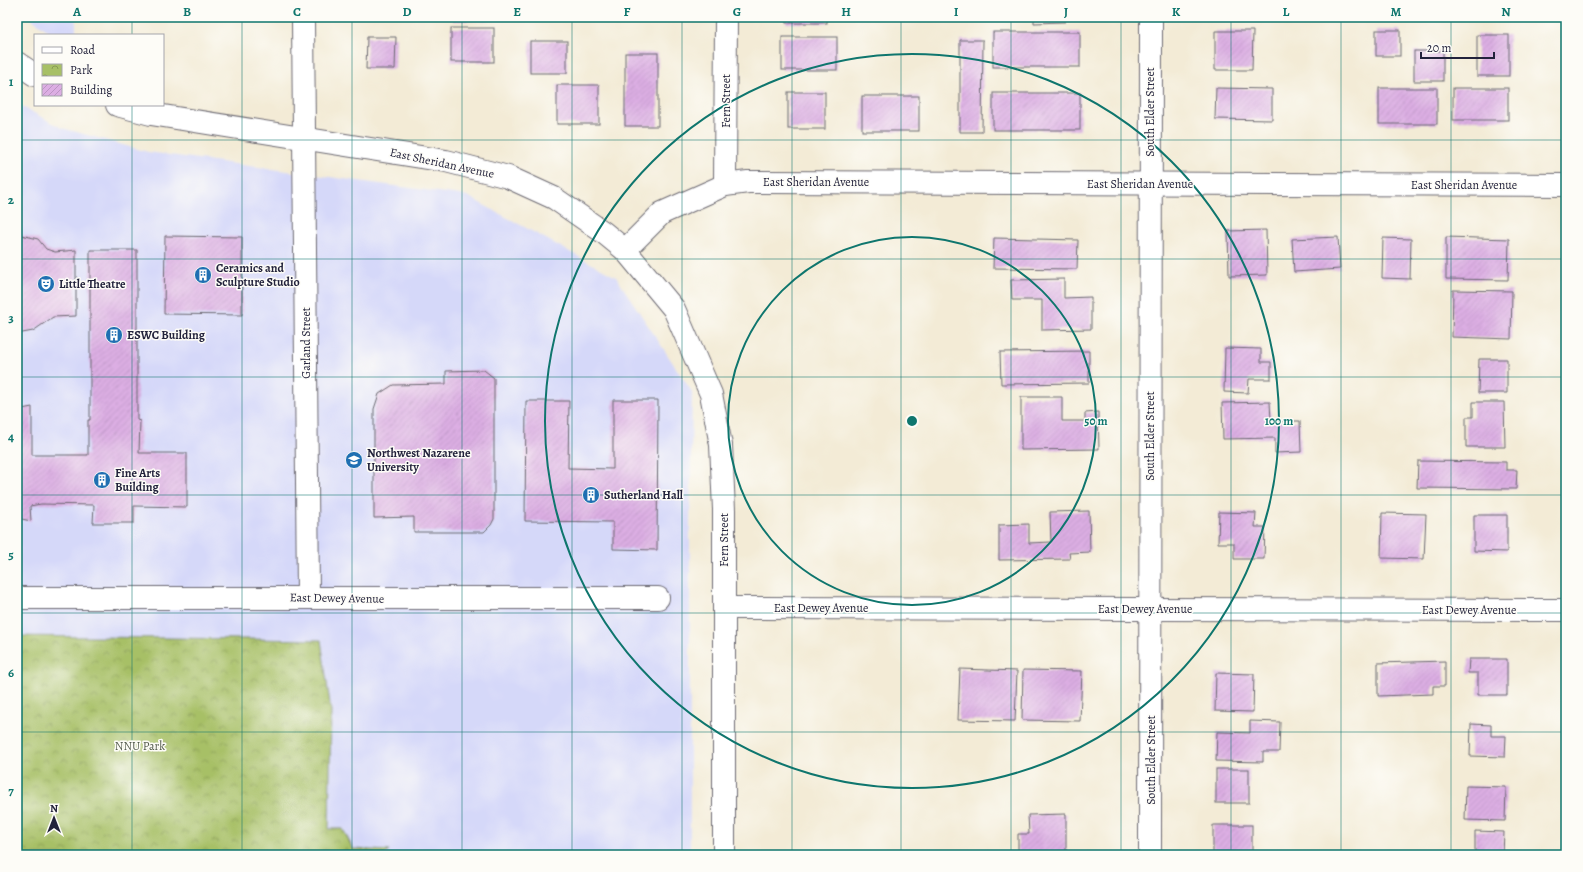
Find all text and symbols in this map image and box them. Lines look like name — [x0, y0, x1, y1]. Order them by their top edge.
text: A — [72, 3, 82, 20]
text: B — [183, 3, 191, 20]
text: C — [293, 3, 301, 20]
text: D — [402, 3, 412, 20]
text: E — [513, 3, 521, 20]
text: F — [624, 3, 631, 20]
text: G — [733, 3, 741, 20]
text: H — [841, 3, 851, 20]
text: I — [954, 3, 959, 20]
text: J — [1064, 3, 1068, 20]
text: K — [1172, 3, 1181, 20]
text: L — [1283, 3, 1290, 20]
text: M — [1391, 3, 1402, 20]
text: N — [1501, 3, 1511, 20]
legend — [34, 34, 164, 106]
scale bar — [1421, 34, 1494, 60]
text: 20 m — [1427, 40, 1451, 56]
text: Road — [70, 42, 96, 58]
text: Park — [70, 62, 93, 78]
street label: South Elder Street — [1142, 67, 1158, 157]
text: 1 — [9, 73, 14, 90]
street label: Fern Street — [718, 74, 734, 128]
text: Building — [70, 82, 112, 98]
street label: East Sheridan Avenue — [388, 144, 496, 182]
street label: East Sheridan Avenue — [763, 174, 869, 190]
street label: East Sheridan Avenue — [1087, 176, 1193, 192]
street label: East Sheridan Avenue — [1411, 177, 1517, 193]
text: 2 — [8, 191, 15, 208]
place label: Ceramics and Sculpture Studio — [216, 260, 300, 290]
building icon: Ceramics and Sculpture Studio — [193, 265, 213, 285]
theatre icon: Little Theatre — [36, 274, 56, 294]
place label: Little Theatre — [59, 276, 126, 292]
street label: Garland Street — [298, 307, 314, 379]
text: 3 — [8, 309, 14, 326]
building icon: ESWC Building — [104, 325, 124, 345]
place label: ESWC Building — [127, 327, 206, 343]
street label: South Elder Street — [1142, 391, 1158, 481]
text: 50 m — [1084, 413, 1108, 429]
text: 100 m — [1265, 413, 1293, 429]
centre of rings — [905, 414, 919, 428]
text: 4 — [8, 428, 14, 445]
place label: Northwest Nazarene University — [367, 445, 471, 475]
school or university icon: Northwest Nazarene University — [344, 450, 364, 470]
place label: Fine Arts Building — [115, 465, 160, 495]
building icon: Fine Arts Building — [92, 470, 112, 490]
building icon: Sutherland Hall — [581, 485, 601, 505]
place label: Sutherland Hall — [604, 487, 684, 503]
street label: Fern Street — [716, 513, 732, 567]
text: 5 — [8, 546, 14, 563]
street label: East Dewey Avenue — [290, 589, 384, 607]
street label: East Dewey Avenue — [774, 600, 868, 616]
street label: East Dewey Avenue — [1098, 601, 1192, 617]
street label: East Dewey Avenue — [1422, 602, 1516, 618]
text: 6 — [8, 664, 14, 681]
street label: South Elder Street — [1143, 715, 1159, 805]
park label: NNU Park — [115, 738, 165, 754]
text: 7 — [8, 782, 14, 799]
north arrow — [34, 798, 74, 838]
text: N — [50, 801, 58, 816]

